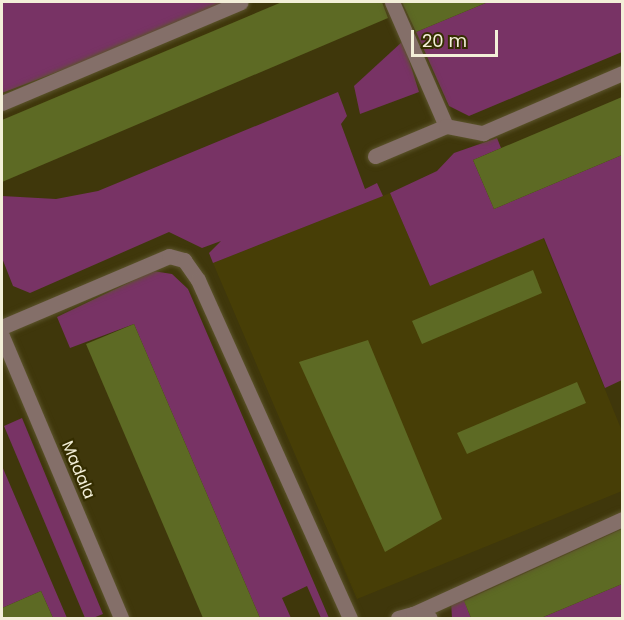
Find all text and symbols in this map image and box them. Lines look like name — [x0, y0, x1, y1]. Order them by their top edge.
scale bar — [414, 18, 501, 56]
text: 20 m — [422, 28, 467, 53]
street label: Madala — [57, 438, 99, 502]

